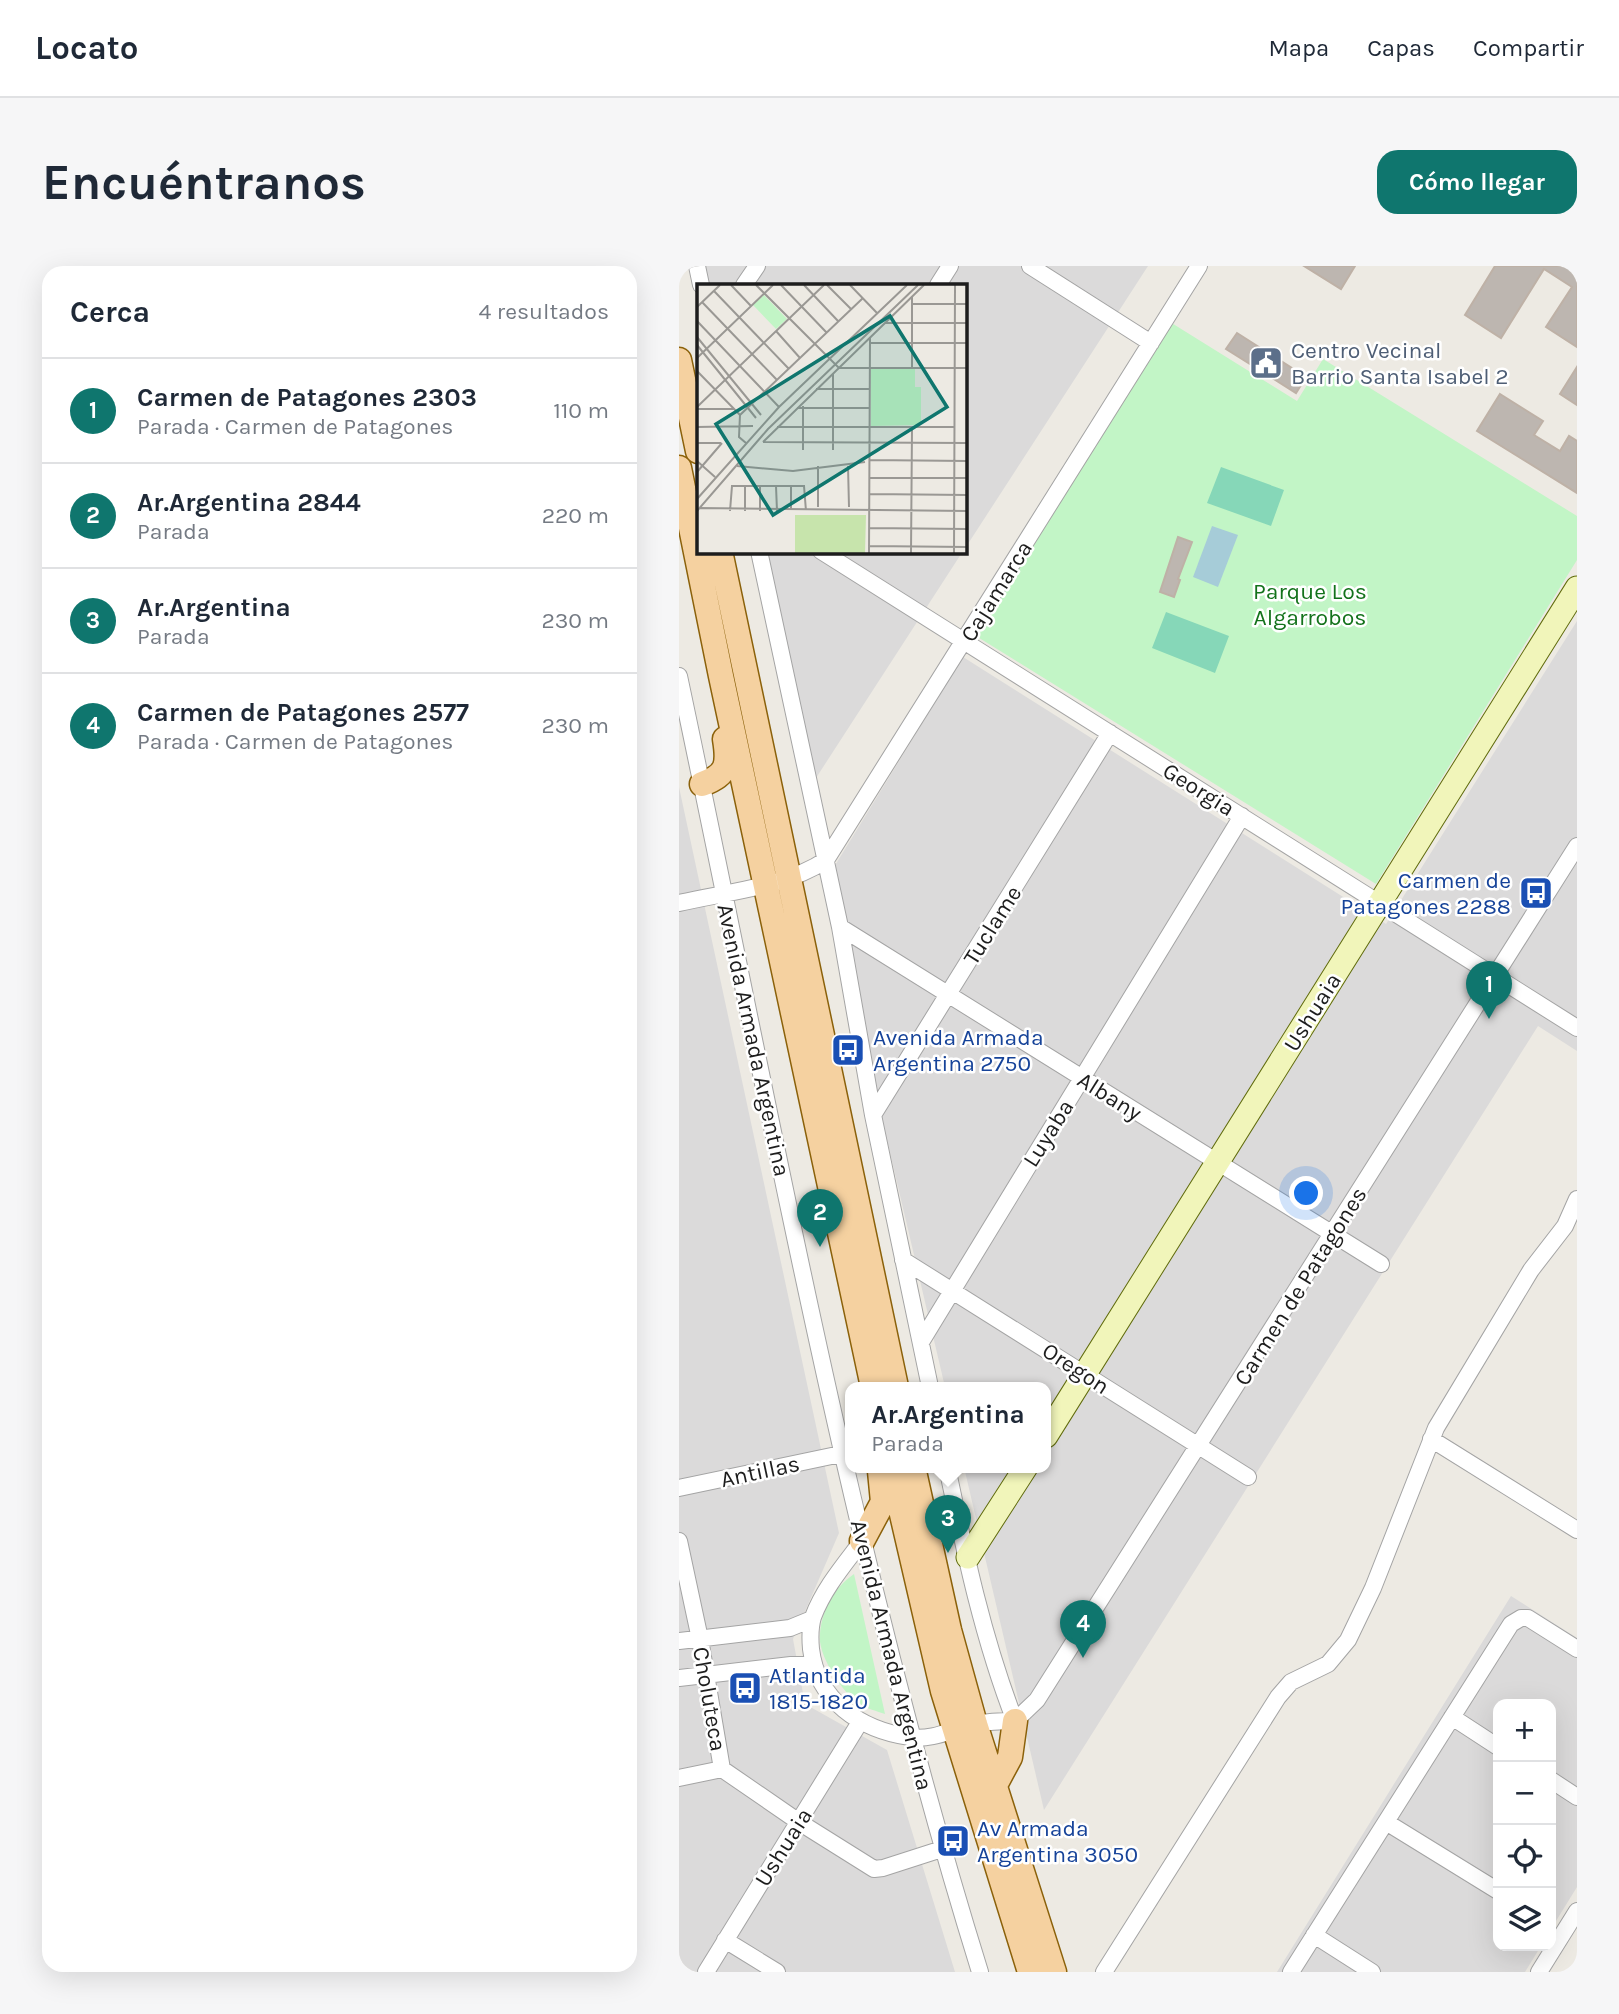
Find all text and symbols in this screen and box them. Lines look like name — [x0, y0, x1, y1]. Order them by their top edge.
text: Locato — [35, 29, 138, 67]
text: Mapa — [1268, 34, 1329, 62]
text: Capas — [1367, 34, 1435, 62]
text: Compartir — [1473, 34, 1584, 62]
button: Cómo llegar — [1377, 150, 1577, 214]
text: Encuéntranos — [42, 154, 366, 211]
inset map — [697, 284, 966, 553]
text: Cerca — [70, 294, 150, 330]
text: 4 resultados — [479, 298, 609, 325]
place label: Centro Vecinal Barrio Santa Isabel 2 — [1291, 337, 1509, 390]
public building icon: Centro Vecinal Barrio Santa Isabel 2 — [1247, 344, 1285, 382]
text: Carmen de Patagones 2303 — [137, 382, 477, 413]
text: 1 — [89, 397, 97, 424]
text: 110 m — [553, 397, 609, 424]
text: Parada · Carmen de Patagones — [137, 413, 453, 440]
text: Ar.Argentina 2844 — [137, 487, 361, 518]
text: 2 — [86, 502, 100, 529]
text: 220 m — [542, 502, 609, 529]
text: Parada — [137, 518, 210, 545]
street label: Cajamarca — [955, 536, 1038, 647]
park label: Parque Los Algarrobos — [1253, 578, 1367, 631]
text: Ar.Argentina — [137, 592, 291, 623]
text: 3 — [86, 607, 100, 634]
text: 230 m — [541, 607, 609, 634]
text: Parada — [137, 623, 210, 650]
text: Carmen de Patagones 2577 — [137, 697, 469, 728]
text: 4 — [86, 712, 100, 739]
text: 230 m — [541, 712, 609, 739]
text: Parada · Carmen de Patagones — [137, 728, 453, 755]
street label: Georgia — [1158, 757, 1240, 822]
place label: Carmen de Patagones 2288 — [1341, 867, 1511, 920]
bus stop icon: Carmen de Patagones 2288 — [1517, 874, 1555, 912]
street label: Tuclame — [958, 881, 1027, 970]
street label: Avenida Armada Argentina — [711, 901, 796, 1179]
pin: 1 — [1466, 961, 1512, 1019]
street label: Ushuaia — [1278, 968, 1347, 1056]
place label: Avenida Armada Argentina 2750 — [873, 1024, 1044, 1077]
bus stop icon: Avenida Armada Argentina 2750 — [829, 1031, 867, 1069]
street label: Albany — [1073, 1066, 1147, 1127]
street label: Luyaba — [1017, 1095, 1080, 1172]
your location — [1289, 1176, 1323, 1210]
street label: Carmen de Patagones — [1228, 1182, 1372, 1390]
pin: 2 — [797, 1189, 843, 1247]
street label: Oregon — [1037, 1337, 1114, 1400]
popup — [845, 1382, 1051, 1473]
text: Ar.Argentina — [871, 1399, 1025, 1430]
text: Parada — [871, 1430, 944, 1457]
street label: Antillas — [718, 1450, 802, 1493]
pin: 3 — [925, 1495, 971, 1553]
street label: Avenida Armada Argentina — [845, 1517, 938, 1793]
pin: 4 — [1060, 1600, 1106, 1658]
street label: Choluteca — [687, 1645, 732, 1754]
place label: Atlantida 1815-1820 — [769, 1662, 868, 1715]
bus stop icon: Atlantida 1815-1820 — [726, 1669, 764, 1707]
map controls — [1493, 1699, 1556, 1951]
button: + — [1493, 1699, 1556, 1762]
button: − — [1493, 1762, 1556, 1825]
street label: Ushuaia — [749, 1803, 818, 1891]
place label: Av Armada Argentina 3050 — [977, 1815, 1138, 1868]
bus stop icon: Av Armada Argentina 3050 — [934, 1822, 972, 1860]
button: locate — [1493, 1825, 1556, 1888]
button: layers — [1493, 1888, 1556, 1951]

